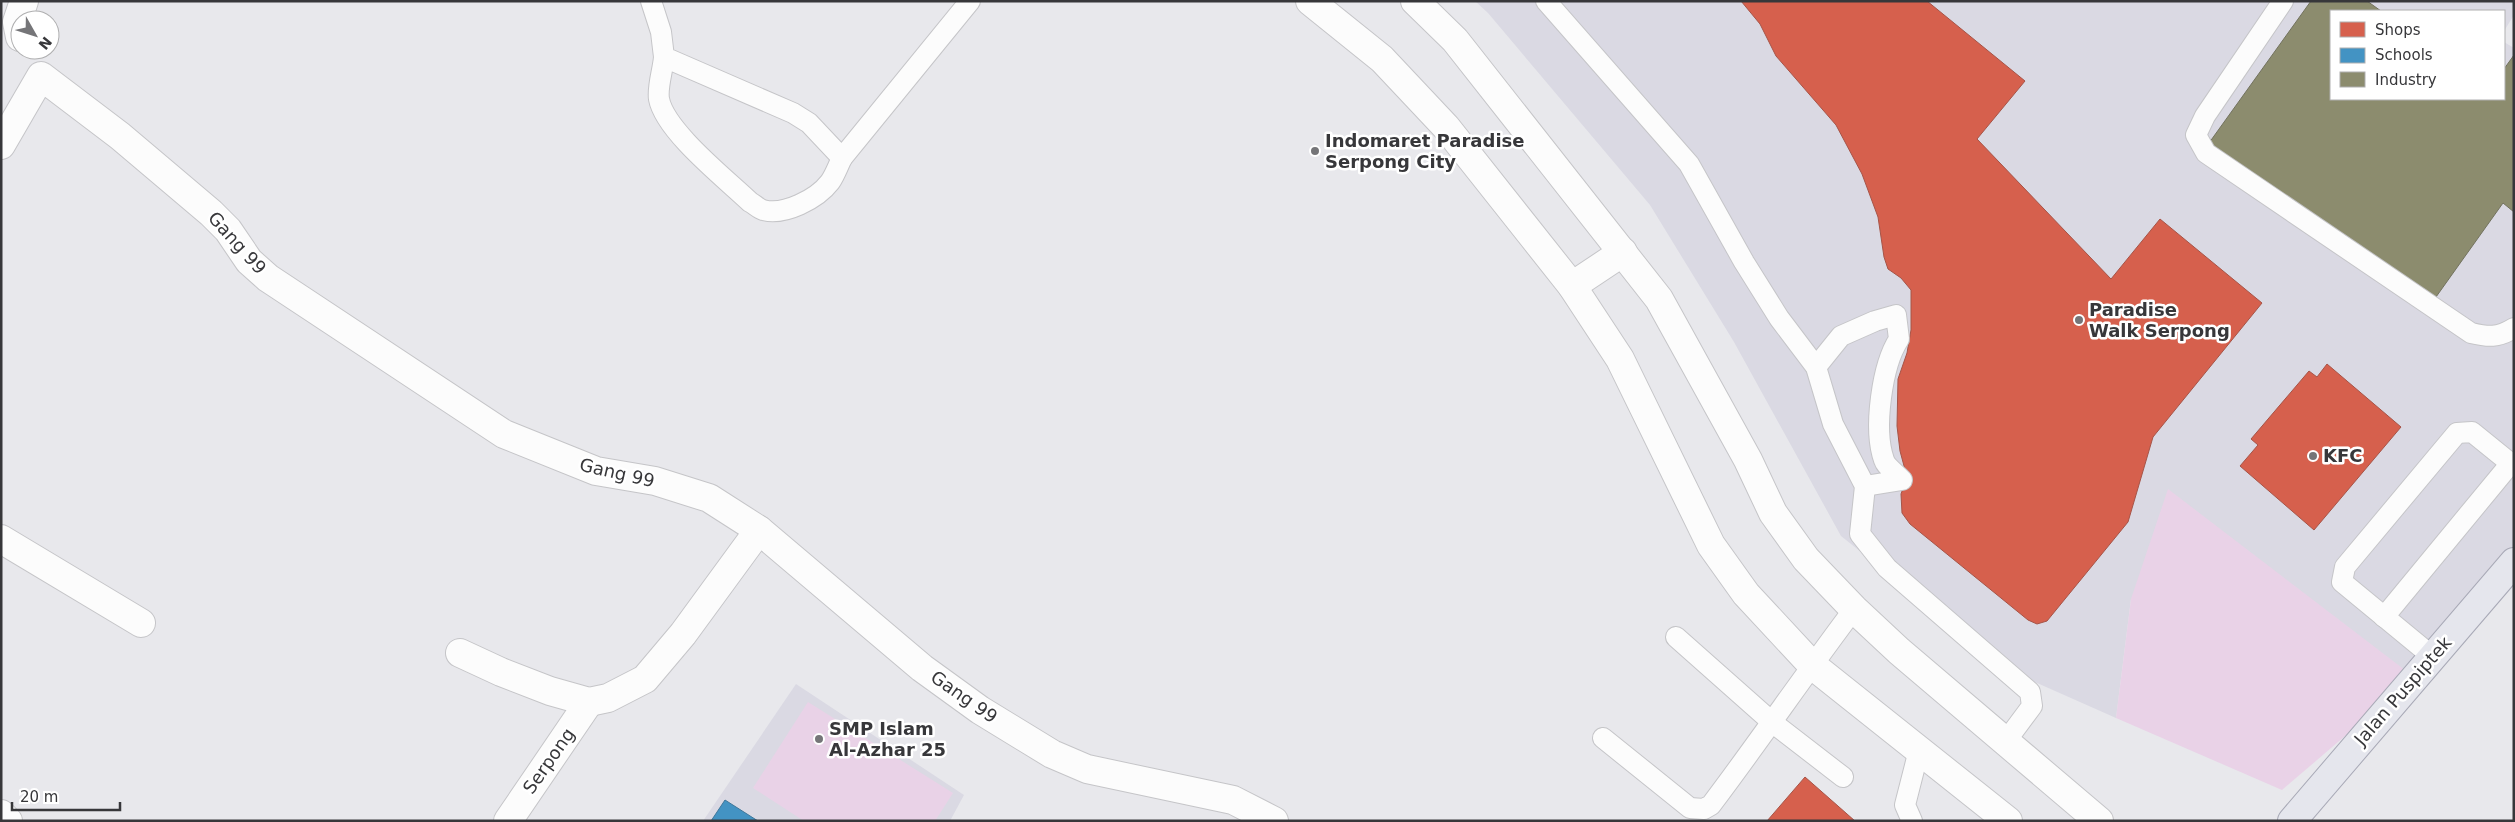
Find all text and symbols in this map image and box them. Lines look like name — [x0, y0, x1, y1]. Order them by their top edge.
north arrow — [10, 10, 60, 60]
legend — [2330, 10, 2505, 100]
text: Shops — [2375, 21, 2421, 39]
text: N — [35, 34, 55, 53]
text: Schools — [2375, 46, 2433, 64]
text: Industry — [2375, 71, 2437, 89]
place label: Indomaret Paradise Serpong City — [1325, 130, 1524, 172]
marker: Indomaret Paradise Serpong City — [1309, 145, 1321, 157]
street label: Gang 99 — [204, 207, 271, 278]
place label: Paradise Walk Serpong — [2089, 299, 2230, 341]
marker: Paradise Walk Serpong — [2073, 314, 2085, 326]
place label: KFC — [2323, 445, 2362, 466]
marker: KFC — [2307, 450, 2319, 462]
street label: Gang 99 — [578, 454, 657, 491]
street label: Jalan Puspiptek — [2349, 632, 2456, 750]
street label: Gang 99 — [927, 666, 1002, 727]
place label: SMP Islam Al-Azhar 25 — [829, 718, 946, 760]
street label: Serpong — [518, 724, 579, 798]
marker: SMP Islam Al-Azhar 25 — [813, 733, 825, 745]
scale bar — [12, 780, 120, 812]
text: 20 m — [20, 788, 58, 806]

